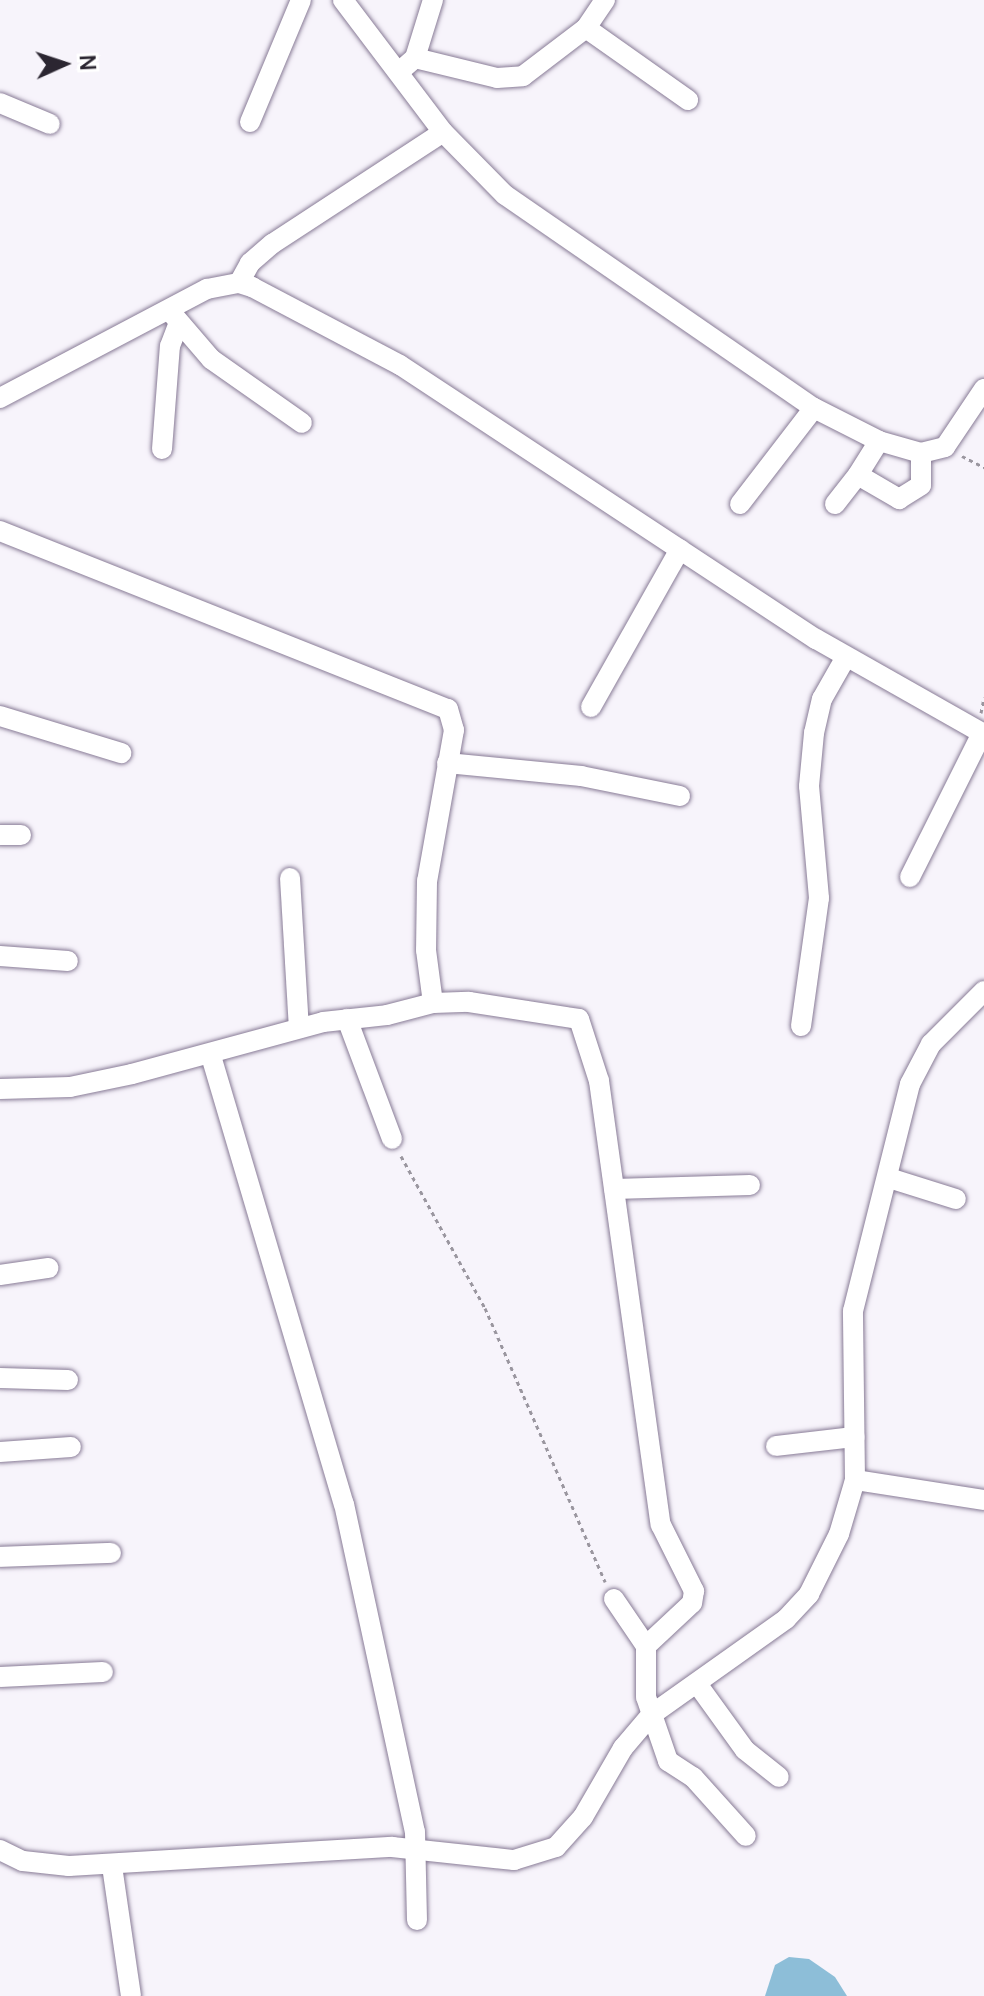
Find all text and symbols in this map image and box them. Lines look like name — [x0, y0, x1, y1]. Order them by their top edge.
north arrow — [24, 24, 104, 104]
text: N — [73, 54, 103, 71]

